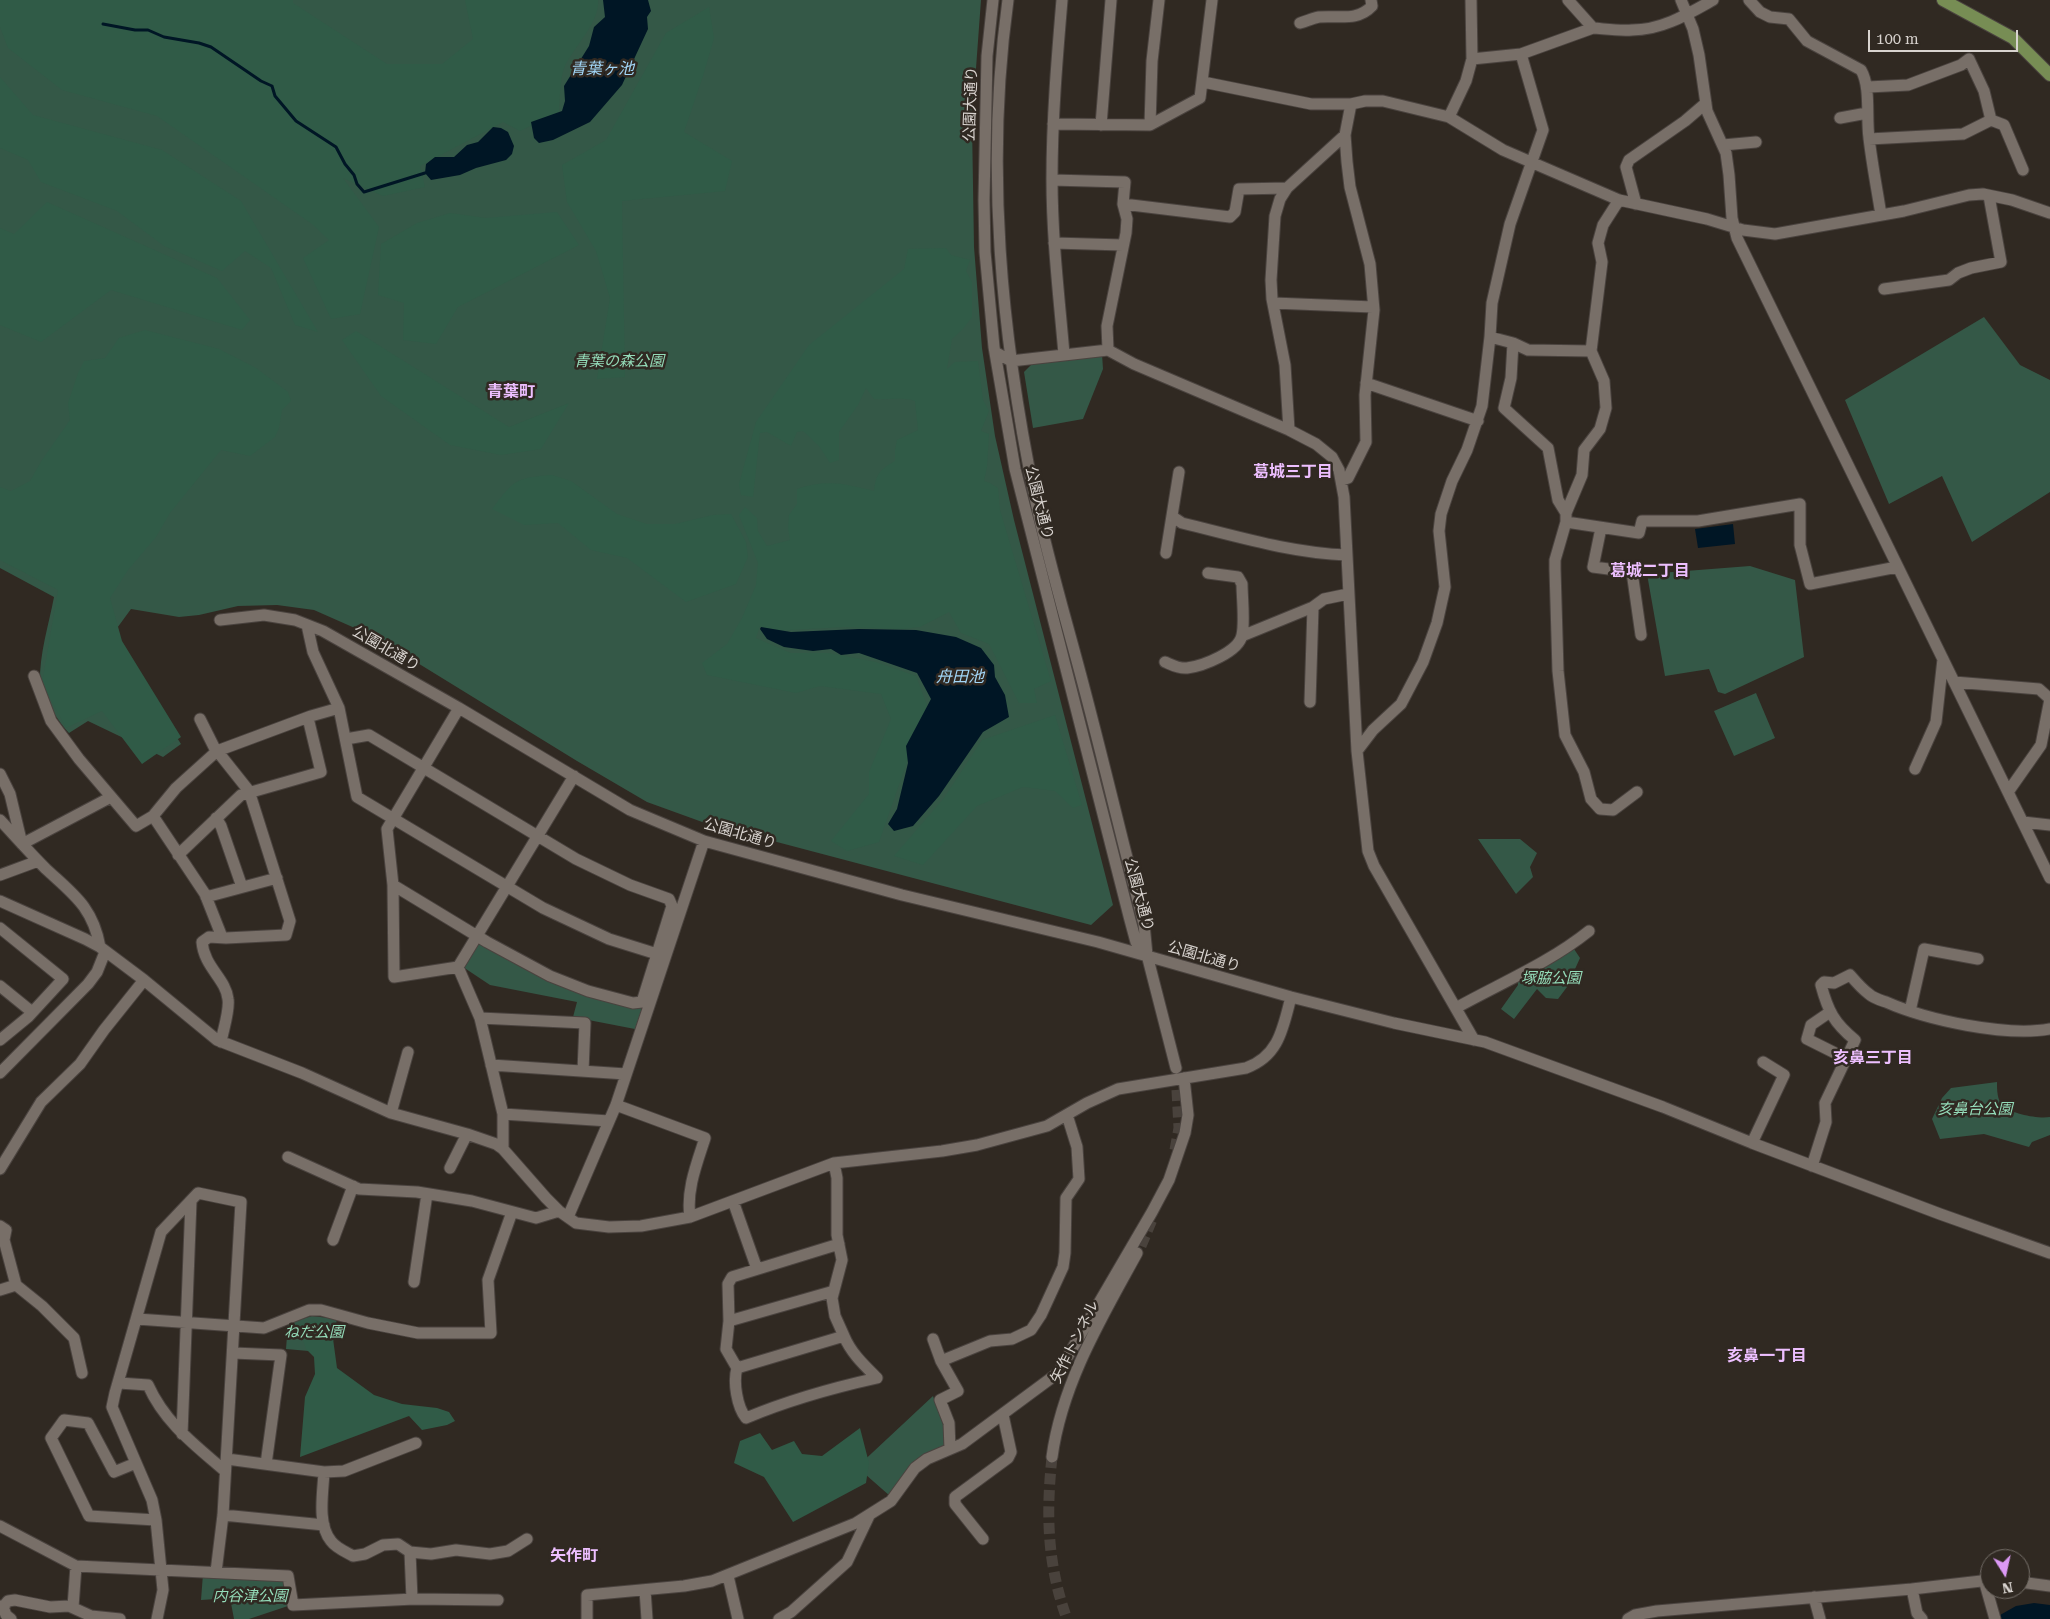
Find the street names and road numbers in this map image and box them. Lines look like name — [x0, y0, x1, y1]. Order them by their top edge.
street label: 公園大通り — [961, 66, 981, 142]
street label: 公園大通り — [1021, 464, 1057, 542]
street label: 公園北通り — [349, 622, 423, 676]
street label: 公園北通り — [701, 815, 779, 853]
street label: 公園大通り — [1121, 856, 1157, 934]
street label: 公園北通り — [1165, 938, 1243, 976]
street label: 矢作トンネル — [1047, 1298, 1103, 1386]

